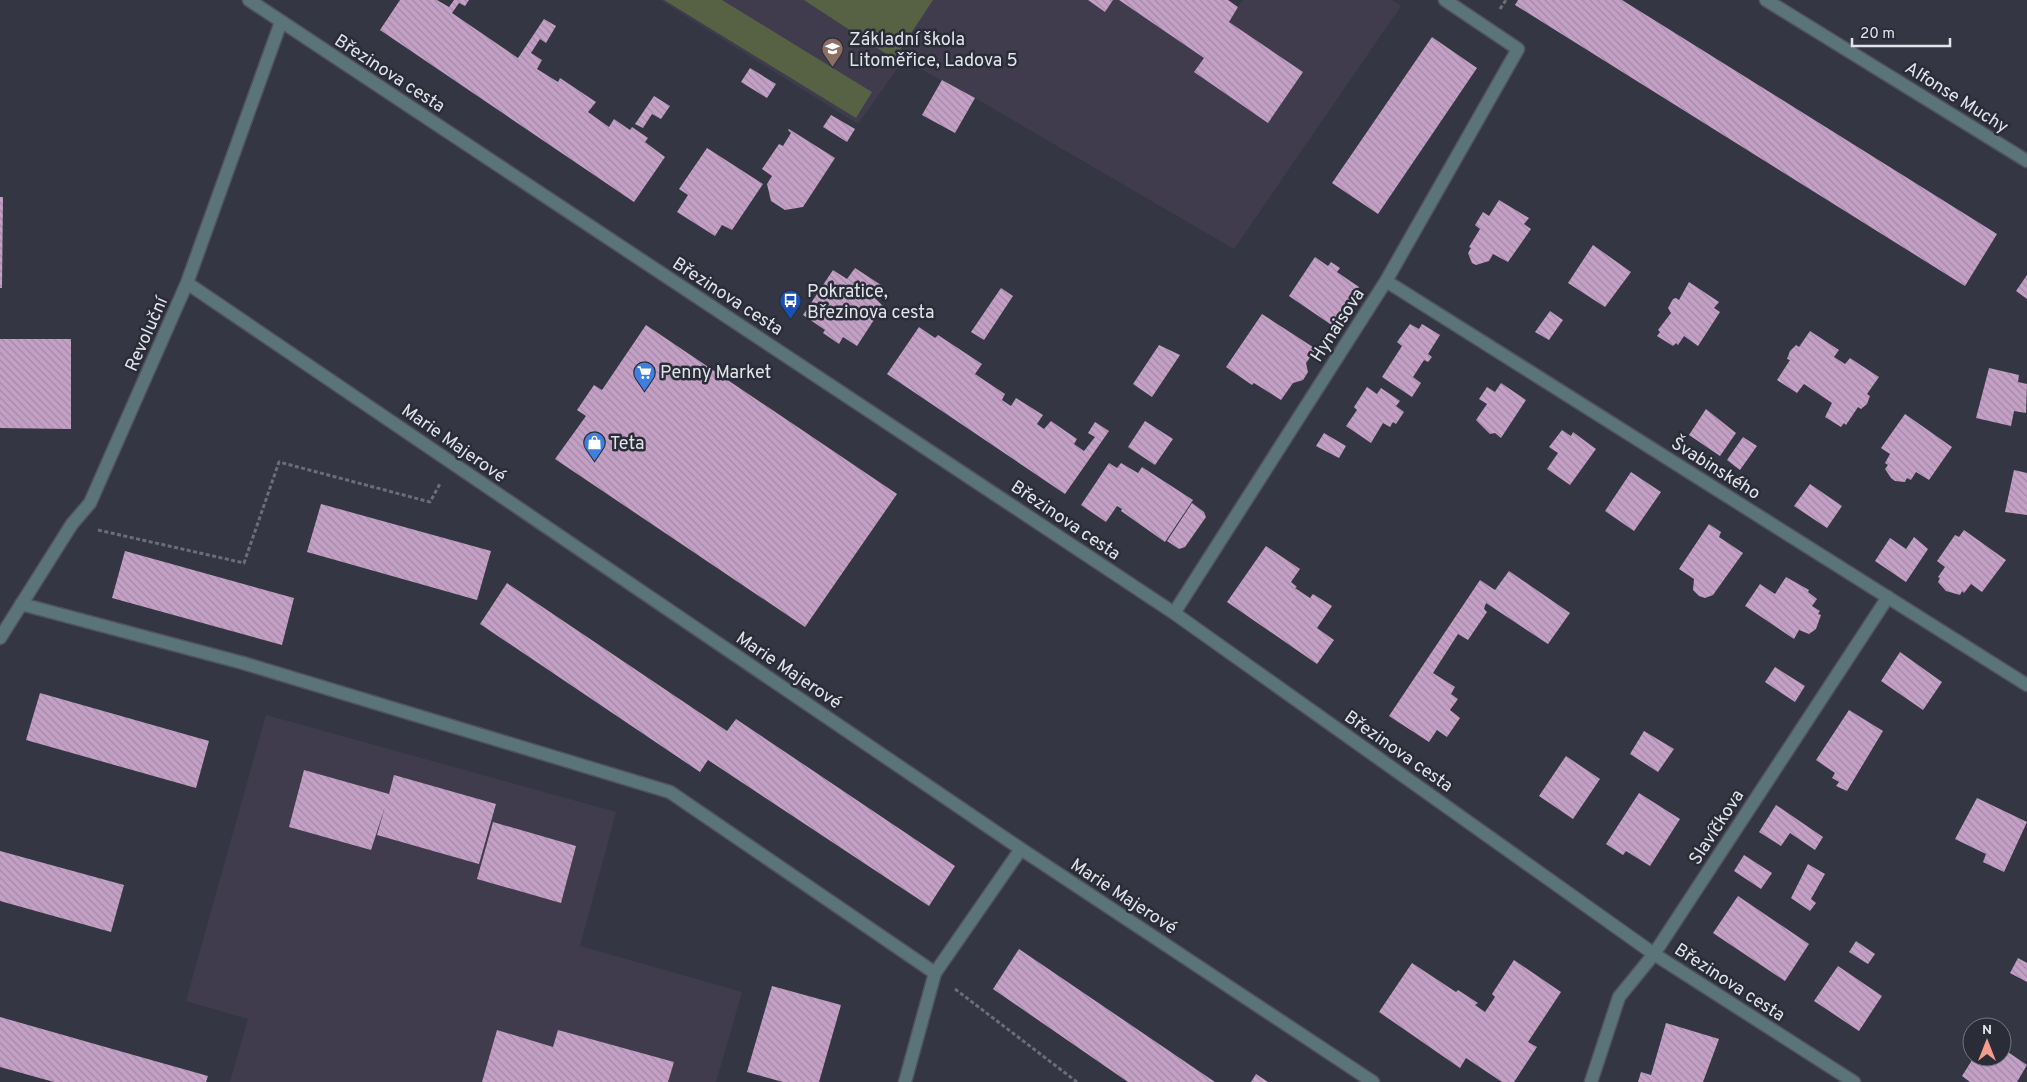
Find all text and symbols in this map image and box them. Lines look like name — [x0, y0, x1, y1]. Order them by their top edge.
scale bar — [1852, 15, 1950, 47]
text: 20 m — [1860, 25, 1895, 44]
place label: Základní škola Litoměřice, Ladova 5 — [849, 29, 1018, 73]
street label: Březinova cesta — [329, 30, 449, 119]
school or university icon: Základní škola Litoměřice, Ladova 5 — [821, 37, 845, 68]
street label: Alfonse Muchy — [1900, 57, 2012, 139]
street label: Březinova cesta — [667, 253, 787, 342]
place label: Pokratice, Březinova cesta — [807, 281, 934, 325]
street label: Hynaisova — [1306, 285, 1371, 367]
bus stop icon: Pokratice, Březinova cesta — [779, 289, 803, 320]
street label: Revoluční — [121, 293, 174, 375]
supermarket icon: Penny Market — [632, 360, 656, 391]
place label: Penny Market — [660, 362, 771, 385]
street label: Marie Majerové — [396, 400, 510, 489]
shop icon: Teta — [582, 431, 606, 462]
street label: Švabinského — [1666, 431, 1765, 506]
place label: Teta — [610, 433, 644, 456]
street label: Březinova cesta — [1006, 476, 1124, 566]
street label: Marie Majerové — [731, 627, 845, 715]
street label: Březinova cesta — [1339, 706, 1457, 798]
street label: Slavíčkova — [1684, 786, 1750, 870]
street label: Marie Majerové — [1065, 854, 1181, 940]
street label: Březinova cesta — [1669, 939, 1789, 1028]
north arrow — [1962, 1017, 2012, 1067]
text: N — [1982, 1022, 1992, 1039]

